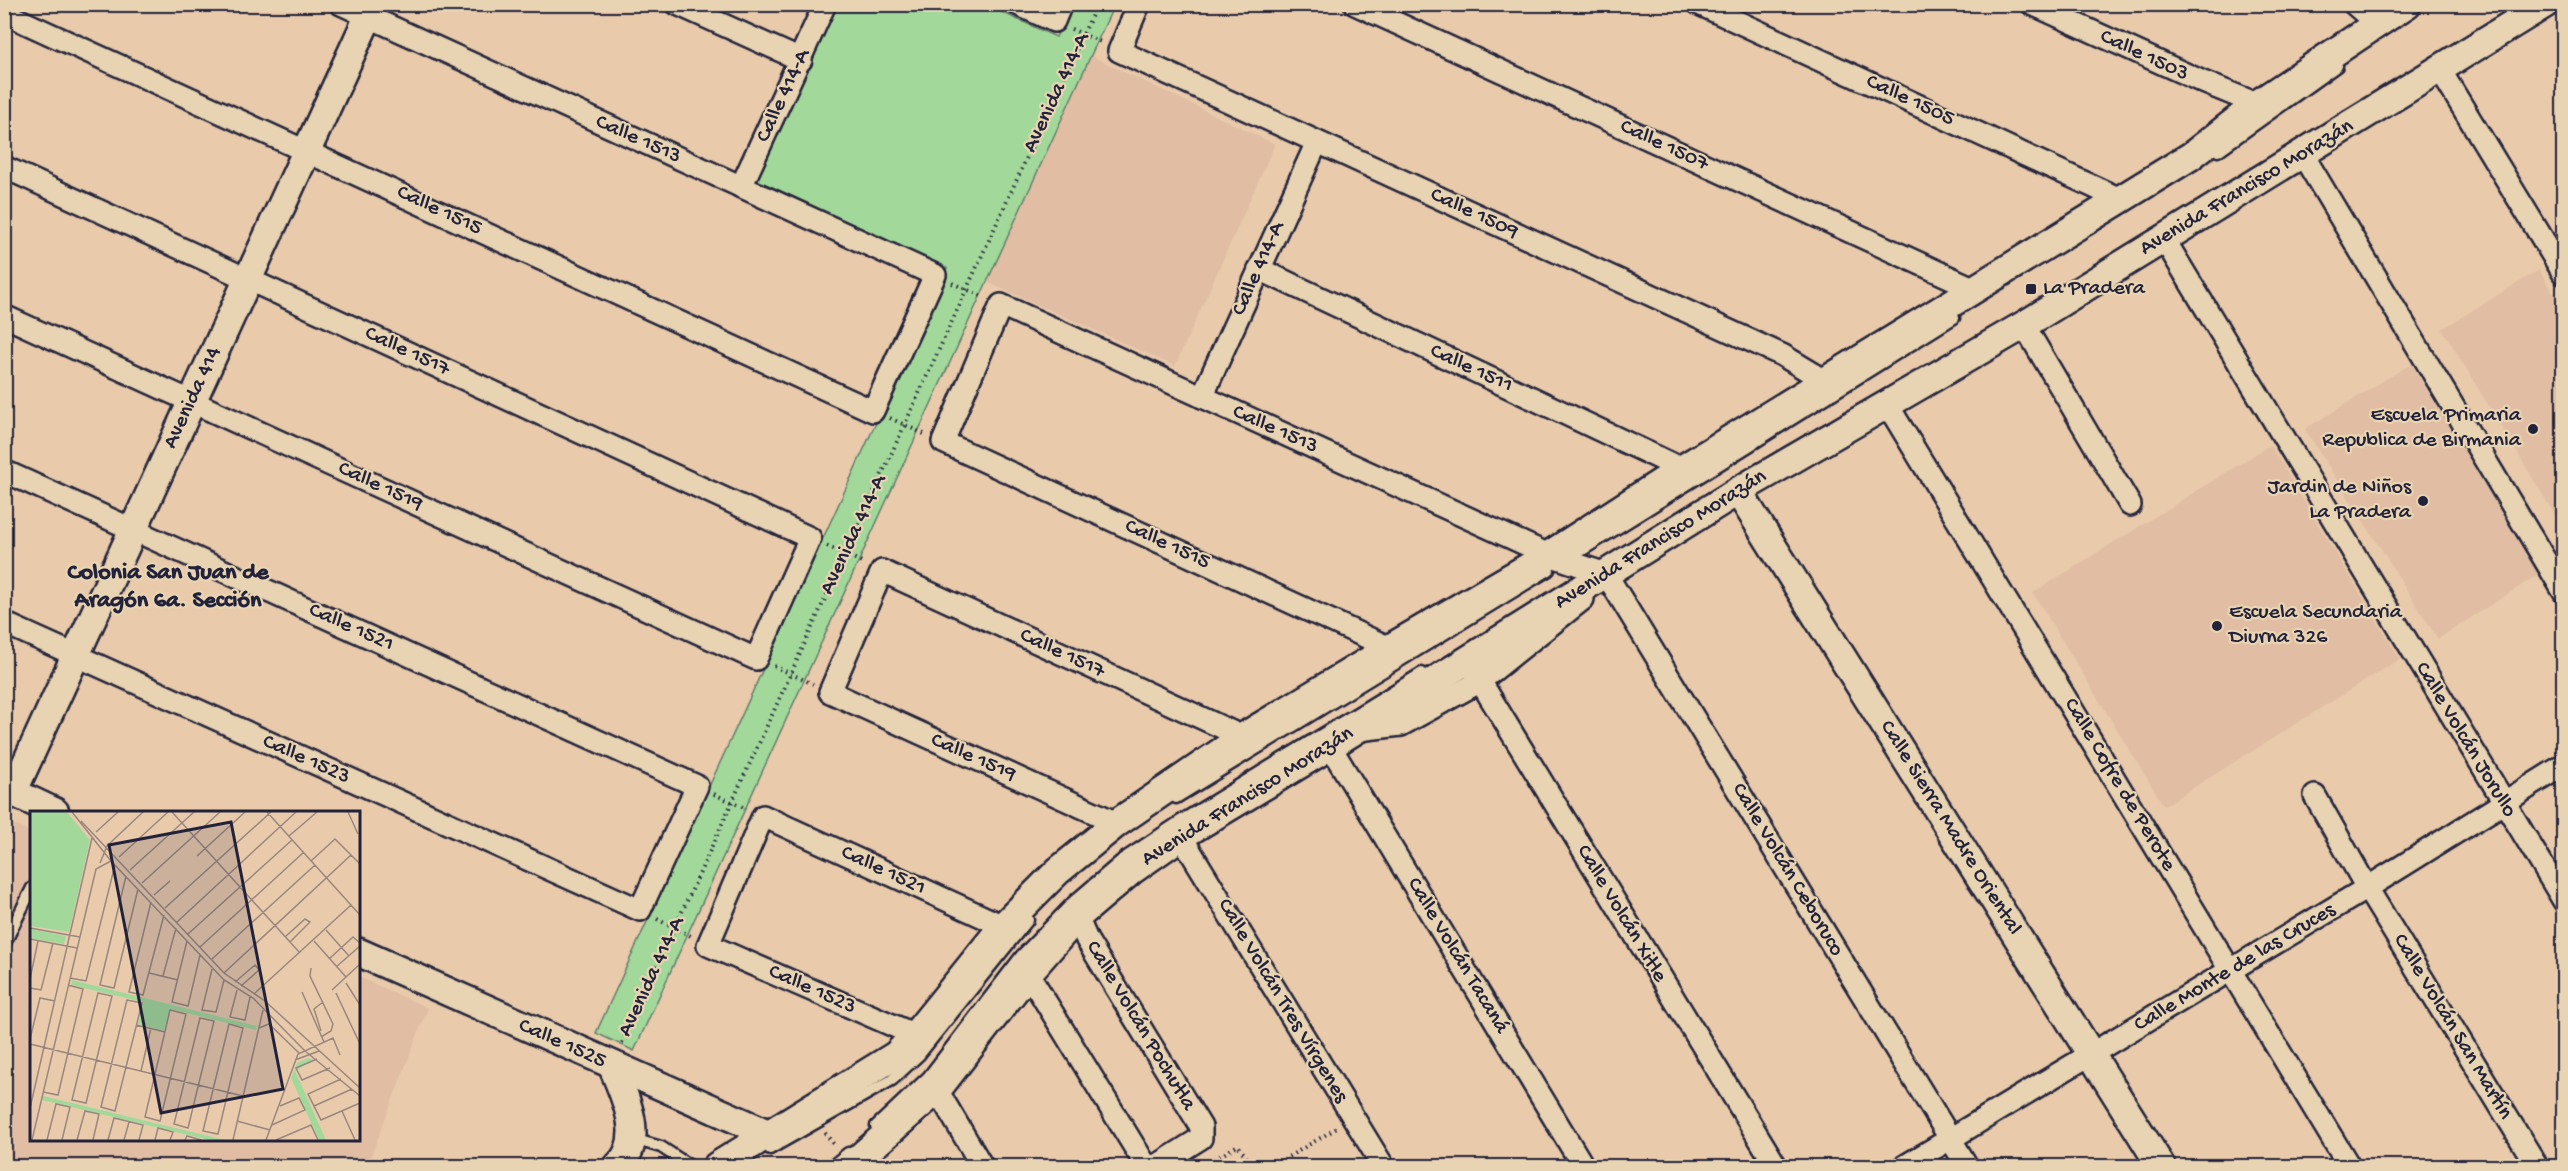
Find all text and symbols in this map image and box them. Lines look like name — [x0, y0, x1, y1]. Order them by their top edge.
street label: Calle 1503 — [2096, 24, 2192, 88]
street label: Avenida 414-A — [1018, 28, 1097, 157]
street label: Calle 414-A — [751, 44, 817, 147]
street label: Calle 1505 — [1861, 69, 1959, 133]
street label: Calle 1513 — [591, 110, 685, 170]
street label: Calle 1507 — [1616, 114, 1713, 178]
street label: Avenida Francisco Morazán — [2135, 114, 2359, 262]
street label: Calle 1515 — [392, 180, 486, 242]
street label: Calle 1509 — [1426, 182, 1522, 246]
street label: Calle 414-A — [1227, 217, 1292, 320]
place label: La Pradera — [2043, 276, 2146, 302]
marker: La Pradera — [2024, 282, 2038, 296]
street label: Calle 1517 — [360, 321, 454, 383]
street label: Calle 1511 — [1425, 338, 1517, 400]
street label: Avenida 414 — [158, 342, 228, 453]
street label: Calle 1513 — [1228, 400, 1322, 460]
place label: Escuela Primaria Republica de Birmania — [2322, 403, 2522, 454]
marker: Escuela Primaria Republica de Birmania — [2526, 422, 2540, 436]
street label: Calle 1519 — [333, 456, 427, 518]
street label: Avenida Francisco Morazán — [1550, 464, 1772, 616]
street label: Avenida 414-A — [815, 470, 894, 599]
place label: Jardin de Niños La Pradera — [2267, 475, 2412, 526]
marker: Jardin de Niños La Pradera — [2416, 494, 2430, 508]
street label: Calle 1515 — [1120, 514, 1214, 576]
district label: Colonia San Juan de Aragón 6a. Sección — [67, 559, 270, 616]
street label: Calle 1521 — [304, 598, 398, 658]
place label: Escuela Secundaria Diurna 326 — [2227, 600, 2403, 651]
marker: Escuela Secundaria Diurna 326 — [2210, 619, 2224, 633]
street label: Calle 1517 — [1015, 623, 1109, 685]
street label: Calle Volcán Jorullo — [2408, 658, 2522, 822]
street label: Calle Cofre de Perote — [2057, 694, 2181, 877]
street label: Calle Sierra Madre Oriental — [1873, 716, 2027, 940]
street label: Avenida Francisco Morazán — [1137, 721, 1359, 873]
street label: Calle 1519 — [926, 728, 1020, 788]
street label: Calle 1523 — [258, 729, 354, 791]
street label: Calle Volcán Ceboruco — [1725, 779, 1849, 961]
inset map — [30, 811, 360, 1141]
street label: Calle 1521 — [836, 840, 930, 902]
street label: Calle Volcán Xitle — [1570, 841, 1673, 988]
street label: Calle Volcán Tacaná — [1400, 873, 1514, 1039]
street label: Calle Volcán Tres Vírgenes — [1211, 894, 1354, 1109]
street label: Calle Monte de las Cruces — [2130, 897, 2341, 1038]
street label: Avenida 414-A — [613, 912, 692, 1041]
street label: Calle Volcán San Martín — [2386, 930, 2518, 1125]
street label: Calle Volcán Pochutla — [1079, 936, 1201, 1116]
street label: Calle 1523 — [764, 959, 860, 1021]
street label: Calle 1525 — [514, 1013, 610, 1075]

